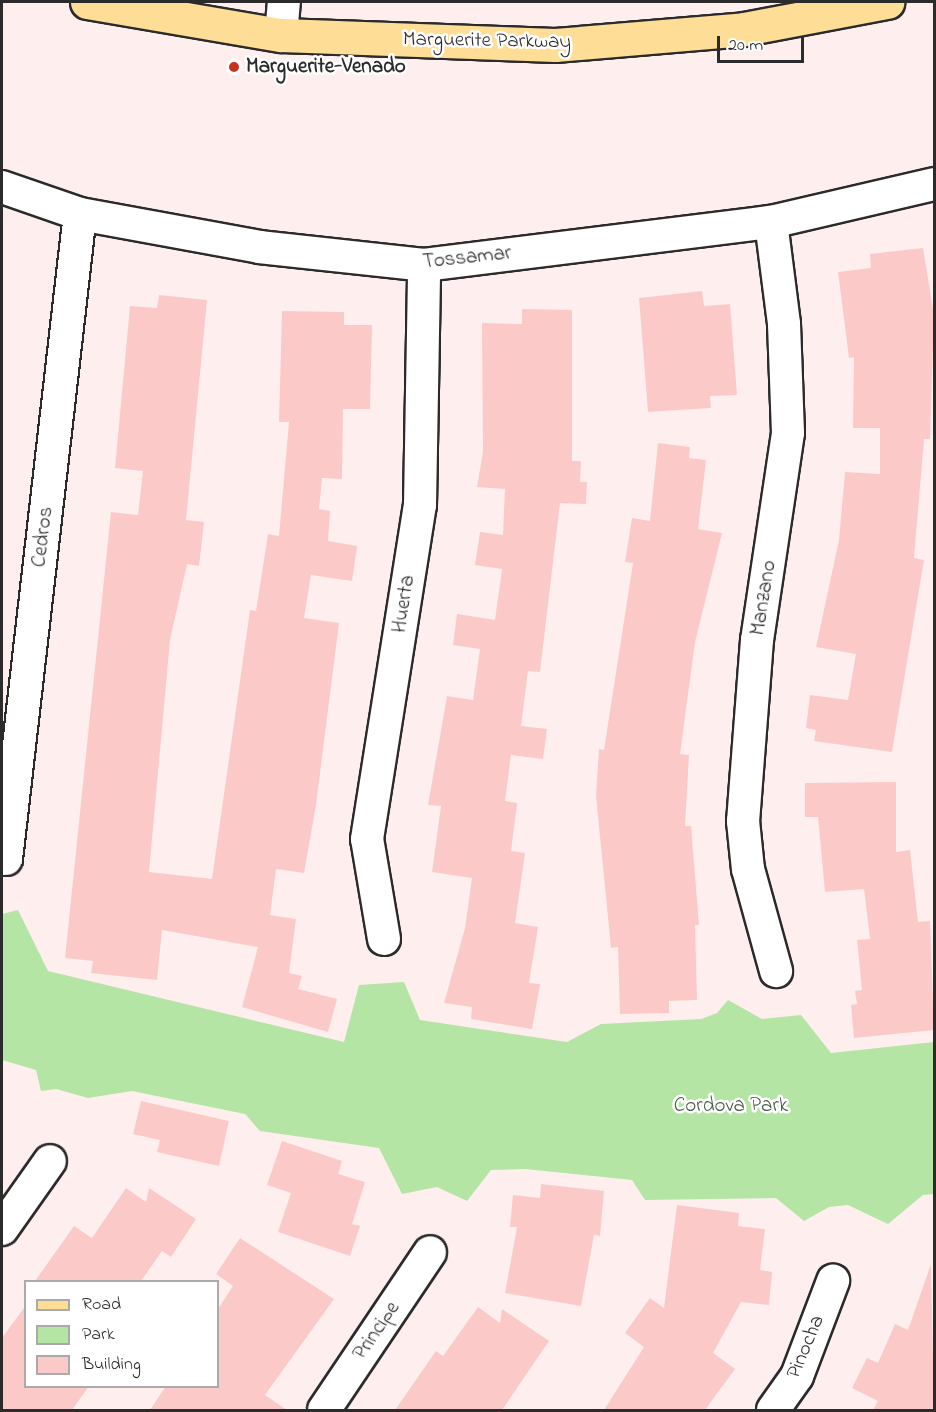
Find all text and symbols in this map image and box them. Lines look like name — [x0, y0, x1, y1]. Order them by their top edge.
scale bar — [720, 24, 807, 62]
street label: Marguerite Parkway — [403, 27, 571, 55]
text: 20 m — [728, 33, 763, 59]
place label: Marguerite-Venado — [246, 54, 406, 80]
marker: Marguerite-Venado — [227, 60, 241, 74]
street label: Tossamar — [421, 241, 513, 275]
street label: Cedros — [27, 505, 59, 569]
street label: Manzano — [746, 559, 782, 637]
street label: Huerta — [387, 573, 421, 635]
park label: Cordova Park — [674, 1093, 788, 1119]
legend — [24, 1280, 219, 1388]
text: Road — [82, 1292, 121, 1318]
street label: Principe — [348, 1297, 406, 1365]
street label: Pinocha — [781, 1311, 831, 1383]
text: Park — [82, 1322, 115, 1348]
text: Building — [82, 1352, 141, 1378]

